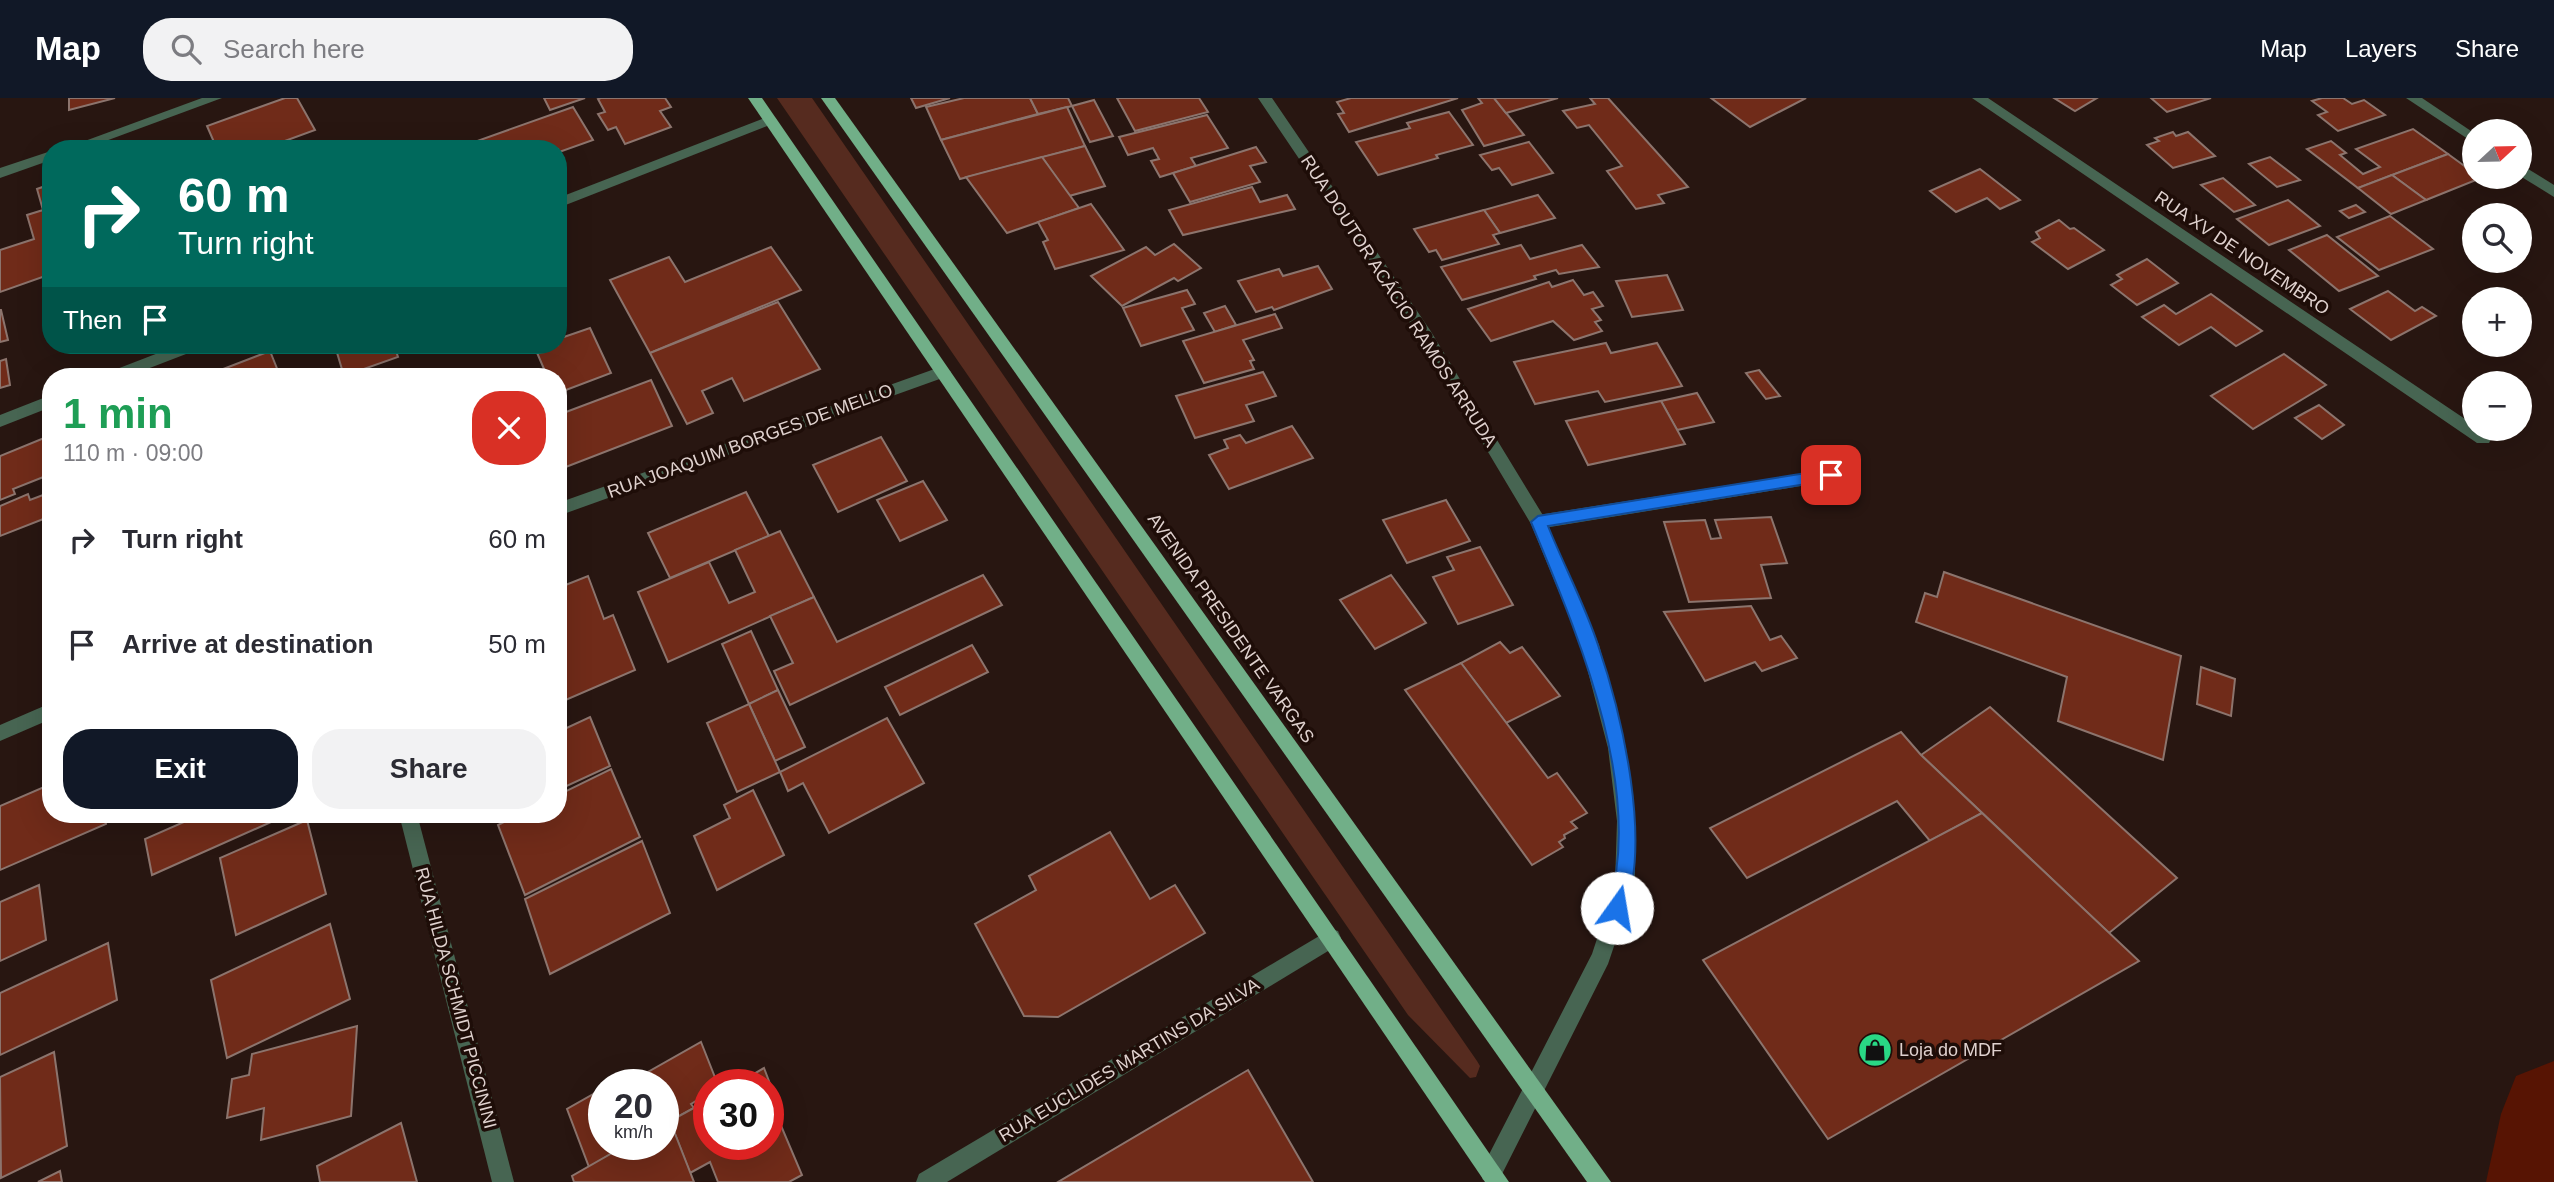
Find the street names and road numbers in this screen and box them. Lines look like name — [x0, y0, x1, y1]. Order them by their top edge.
street label: RUA DOUTOR ACÁCIO RAMOS ARRUDA — [1297, 151, 1501, 451]
street label: RUA XV DE NOVEMBRO — [2151, 187, 2333, 319]
street label: RUA JOAQUIM BORGES DE MELLO — [605, 380, 895, 502]
street label: AVENIDA PRESIDENTE VARGAS — [1144, 509, 1318, 747]
street label: RUA HILDA SCHMIDT PICCININI — [411, 865, 501, 1131]
street label: RUA EUCLIDES MARTINS DA SILVA — [995, 974, 1263, 1146]

